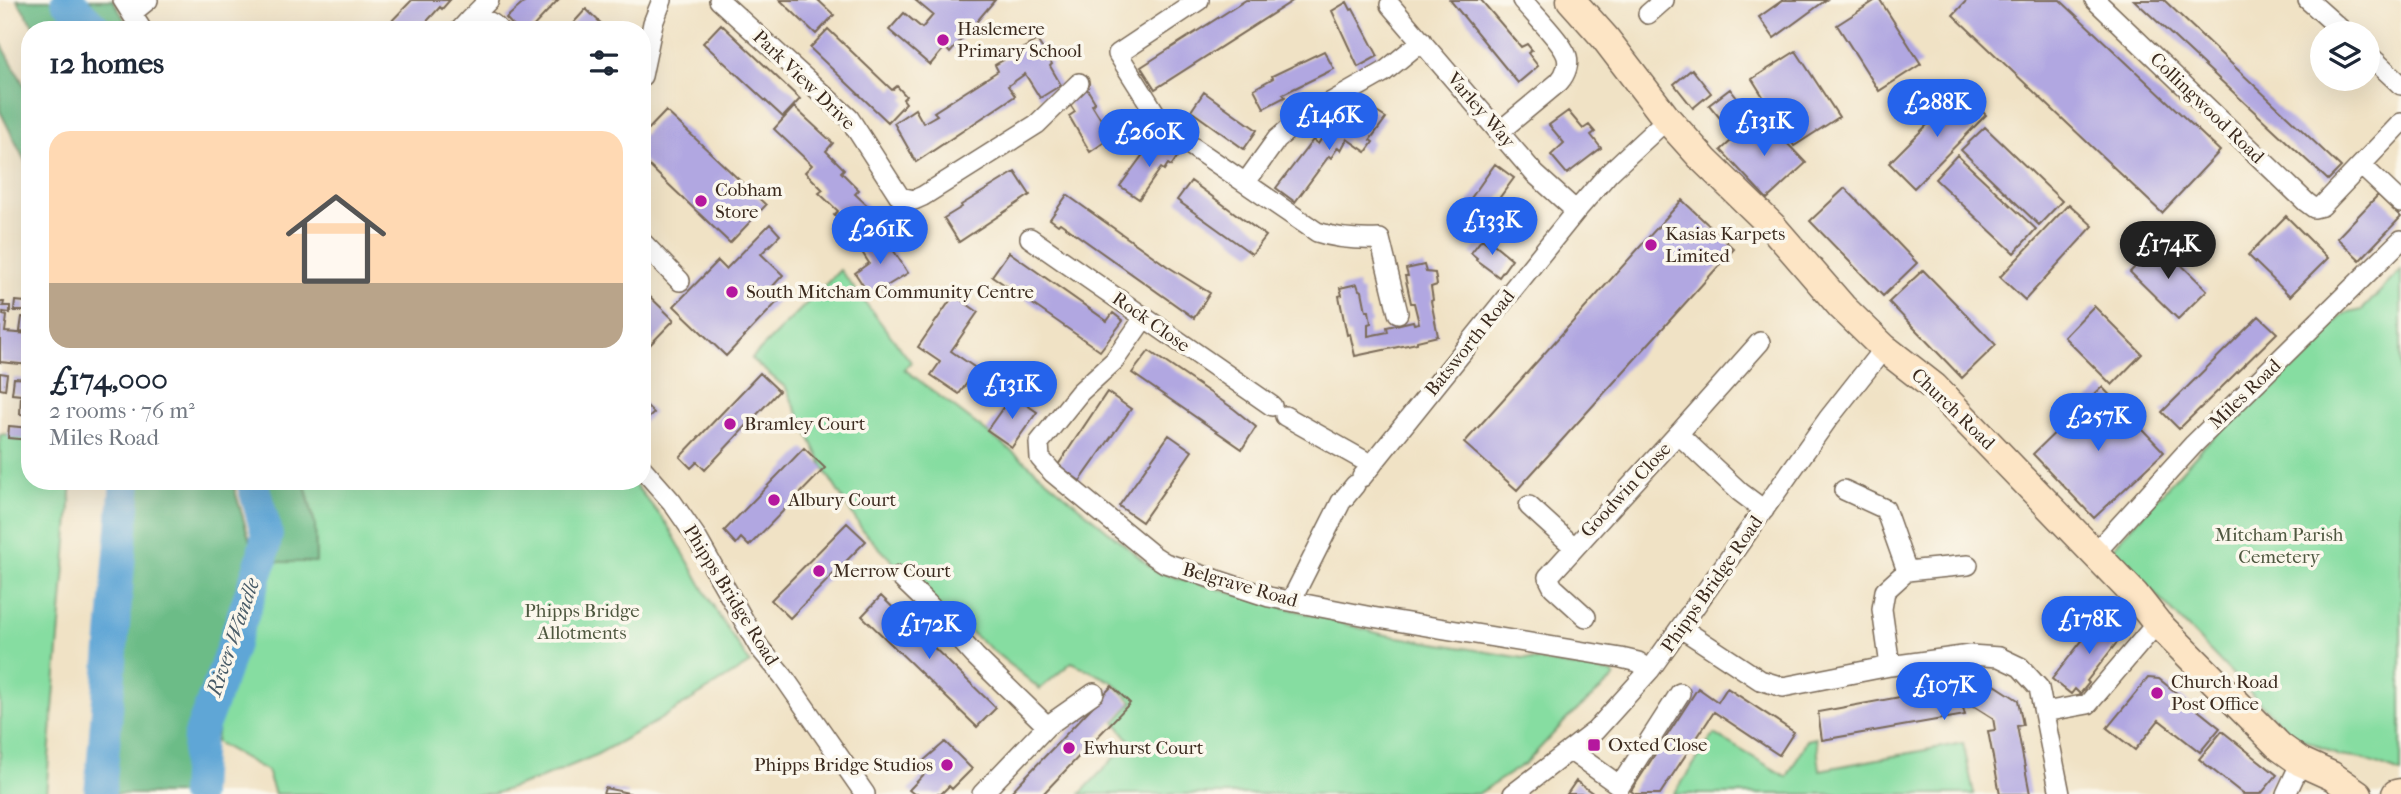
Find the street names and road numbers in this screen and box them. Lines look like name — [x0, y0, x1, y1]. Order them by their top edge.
street label: Park View Drive — [748, 26, 860, 134]
street label: Collingwood Road — [2146, 48, 2269, 168]
street label: Varley Way — [1442, 67, 1520, 153]
street label: Batsworth Road — [1420, 285, 1520, 400]
street label: Rock Close — [1108, 287, 1194, 357]
street label: Miles Road — [2205, 354, 2286, 433]
street label: Church Road — [1907, 364, 2000, 455]
street label: Goodwin Close — [1576, 438, 1676, 542]
street label: Phipps Bridge Road — [1657, 511, 1768, 657]
street label: Phipps Bridge Road — [679, 521, 783, 670]
street label: Belgrave Road — [1180, 558, 1301, 612]

